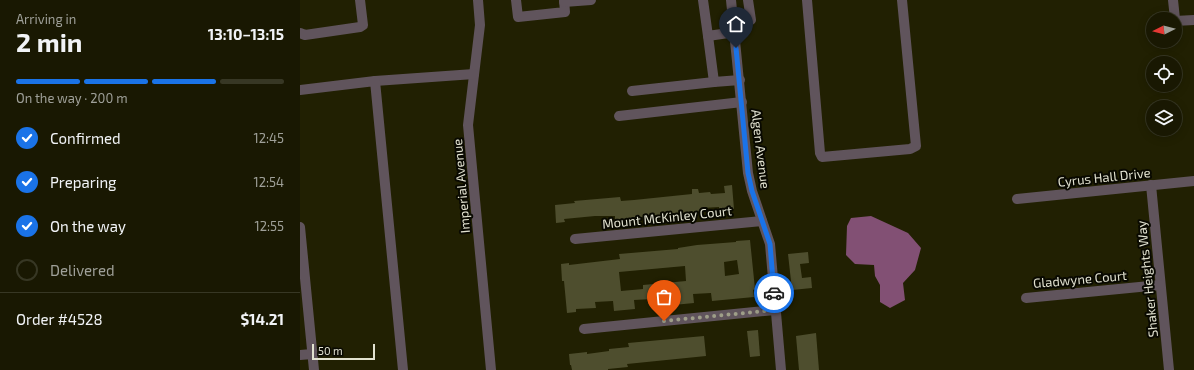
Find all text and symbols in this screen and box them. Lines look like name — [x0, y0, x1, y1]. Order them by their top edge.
pin — [719, 7.0, 753, 48]
text: Arriving in — [16, 11, 76, 27]
north arrow — [1146, 12, 1182, 48]
map controls — [1146, 12, 1182, 136]
icon: home — [725, 13, 747, 35]
text: 13:10–13:15 — [208, 25, 284, 43]
text: 2 min — [16, 26, 82, 57]
button: locate — [1146, 56, 1182, 92]
text: On the way · 200 m — [16, 90, 128, 106]
button: layers — [1146, 100, 1182, 136]
street label: Algen Avenue — [748, 108, 774, 190]
icon: check — [16, 127, 38, 149]
text: Confirmed — [50, 129, 121, 147]
text: 12:45 — [253, 130, 284, 146]
street label: Imperial Avenue — [449, 138, 473, 234]
street label: Cyrus Hall Drive — [1057, 164, 1151, 190]
icon: check — [16, 171, 38, 193]
text: Preparing — [50, 173, 116, 191]
text: 12:54 — [253, 174, 284, 190]
street label: Mount McKinley Court — [601, 202, 733, 232]
icon: check — [16, 215, 38, 237]
text: On the way — [50, 217, 126, 235]
text: 12:55 — [255, 218, 284, 234]
street label: Shaker Heights Way — [1133, 220, 1161, 338]
text: Delivered — [50, 261, 115, 279]
street label: Gladwyne Court — [1032, 267, 1128, 291]
courier — [754, 273, 794, 313]
pin — [647, 280, 681, 321]
icon: car — [763, 282, 785, 304]
icon: bag — [653, 286, 675, 308]
text: Order #4528 — [16, 310, 103, 328]
text: $14.21 — [240, 310, 284, 328]
scale bar — [312, 342, 375, 361]
text: 50 m — [318, 344, 343, 357]

